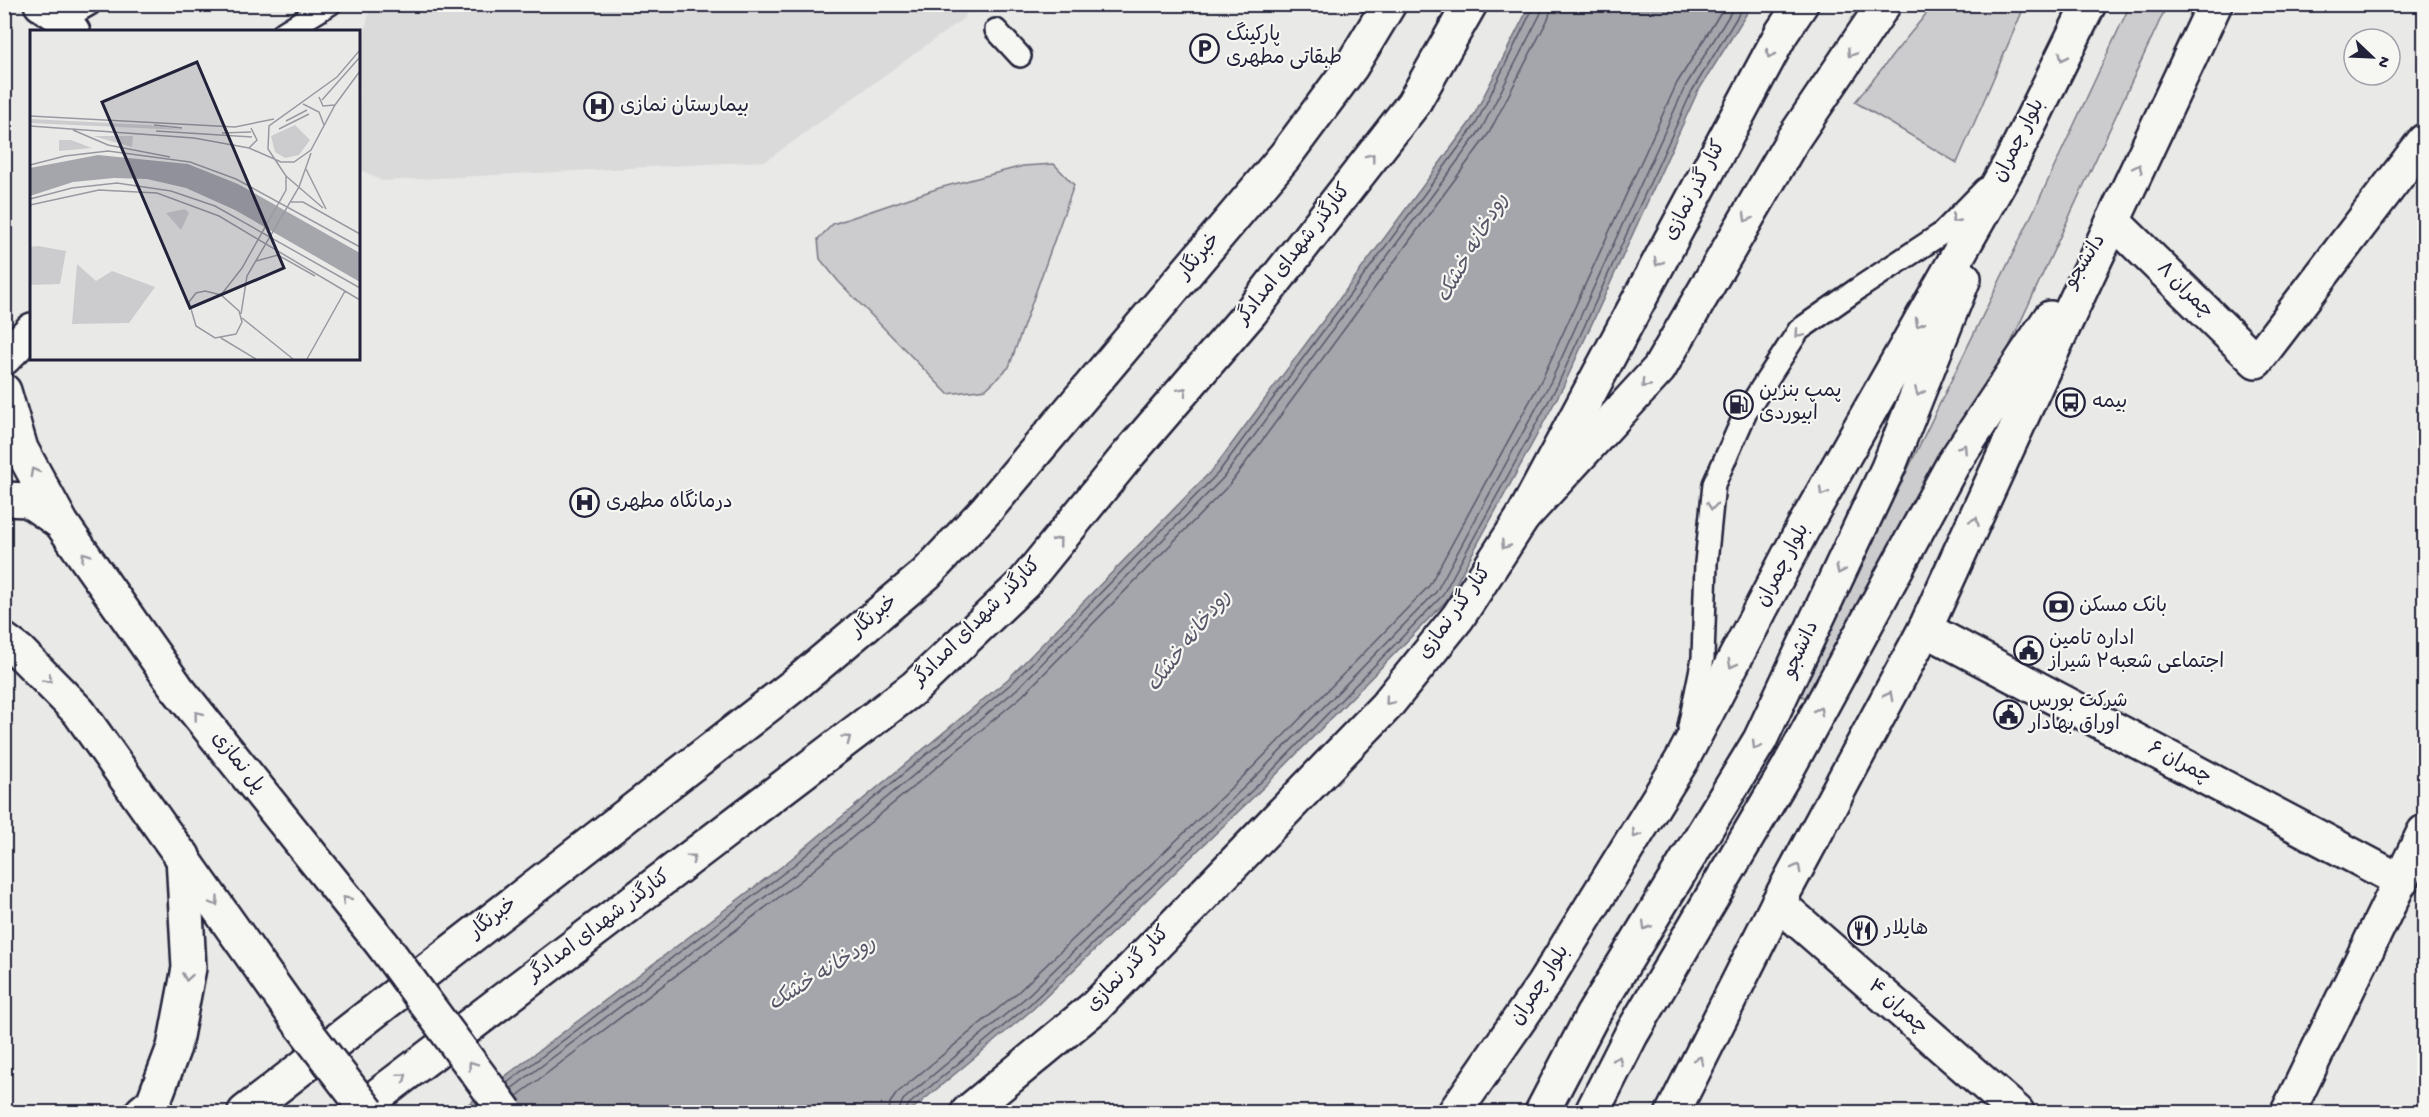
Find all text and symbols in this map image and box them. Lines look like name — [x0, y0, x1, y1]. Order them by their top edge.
place label: پارکینگ طبقاتی مطهری — [1226, 22, 1342, 71]
north arrow — [2342, 27, 2402, 87]
inset map — [30, 30, 360, 360]
parking icon: پارکینگ طبقاتی مطهری — [1189, 32, 1221, 64]
one-way arrow — [1847, 46, 1858, 57]
one-way arrow — [1766, 48, 1777, 58]
one-way arrow — [2058, 51, 2070, 62]
text: N — [2372, 53, 2393, 71]
hospital icon: بیمارستان نمازی — [583, 91, 615, 123]
place label: بیمارستان نمازی — [620, 95, 749, 119]
street label: بلوار چمران — [1988, 95, 2051, 187]
street label: کنار گذر نمازی — [1657, 135, 1732, 245]
one-way arrow — [1364, 153, 1375, 164]
one-way arrow — [2131, 164, 2143, 175]
street label: کنارگذر شهدای امدادگر — [1229, 178, 1357, 332]
water label: رودخانه خشک — [1432, 189, 1515, 308]
one-way arrow — [1743, 212, 1754, 222]
one-way arrow — [1952, 212, 1963, 223]
street label: خبرنگار — [1170, 227, 1226, 287]
street label: دانشجو — [2059, 230, 2112, 294]
one-way arrow — [1654, 256, 1665, 267]
street label: ۸ چمران — [2151, 257, 2218, 324]
one-way arrow — [1915, 317, 1927, 327]
one-way arrow — [1795, 327, 1806, 338]
one-way arrow — [1641, 377, 1652, 387]
place label: پمپ بنزین ابیوردی — [1759, 381, 1841, 427]
one-way arrow — [1914, 386, 1926, 397]
one-way arrow — [1176, 387, 1187, 398]
bus stop icon: بیمه — [2055, 387, 2087, 419]
fuel station icon: پمپ بنزین ابیوردی — [1722, 388, 1754, 420]
place label: بیمه — [2092, 392, 2127, 415]
one-way arrow — [1956, 444, 1968, 454]
one-way arrow — [30, 468, 41, 479]
one-way arrow — [1819, 486, 1830, 496]
hospital icon: درمانگاه مطهری — [569, 487, 601, 519]
place label: درمانگاه مطهری — [606, 489, 733, 515]
one-way arrow — [1706, 501, 1719, 510]
one-way arrow — [1967, 516, 1979, 527]
street label: بلوار چمران — [1752, 520, 1815, 611]
one-way arrow — [1051, 536, 1062, 547]
one-way arrow — [1501, 538, 1512, 549]
one-way arrow — [81, 551, 92, 562]
street label: کنارگذر شهدای امدادگر — [905, 552, 1047, 693]
street label: کنار گذر نمازی — [1412, 560, 1498, 664]
one-way arrow — [1836, 564, 1848, 575]
water label: رودخانه خشک — [1142, 586, 1237, 698]
street label: خبرنگار — [844, 589, 903, 644]
bank icon: بانک مسکن — [2042, 591, 2074, 623]
place label: بانک مسکن — [2079, 595, 2167, 619]
street label: دانشجو — [1778, 618, 1825, 683]
place label: اداره تامین اجتماعی شعبه۲ شیراز — [2047, 628, 2224, 675]
public building icon: اداره تامین اجتماعی شعبه۲ شیراز — [2012, 635, 2044, 667]
one-way arrow — [1727, 658, 1739, 669]
one-way arrow — [40, 672, 51, 683]
place label: شرکت بورس اوراق بهادار — [2027, 690, 2128, 737]
one-way arrow — [1882, 691, 1894, 702]
one-way arrow — [1385, 694, 1396, 705]
public building icon: شرکت بورس اوراق بهادار — [1992, 698, 2024, 730]
one-way arrow — [1812, 707, 1823, 717]
one-way arrow — [194, 710, 205, 721]
street label: پل نمازی — [205, 727, 269, 798]
one-way arrow — [840, 736, 851, 747]
street label: ۶ چمران — [2143, 737, 2215, 790]
one-way arrow — [1752, 740, 1763, 750]
one-way arrow — [1631, 828, 1643, 838]
one-way arrow — [685, 854, 696, 865]
one-way arrow — [1790, 863, 1801, 874]
street label: کنارگذر شهدای امدادگر — [521, 864, 676, 989]
street label: خبرنگار — [462, 891, 522, 946]
one-way arrow — [208, 895, 219, 906]
one-way arrow — [343, 895, 354, 906]
restaurant icon: هایلار — [1847, 914, 1879, 946]
place label: هایلار — [1883, 918, 1928, 942]
street label: کنار گذر نمازی — [1080, 920, 1176, 1018]
one-way arrow — [1642, 920, 1654, 930]
water label: رودخانه خشک — [764, 931, 881, 1018]
street label: بلوار چمران — [1506, 941, 1575, 1030]
one-way arrow — [182, 972, 194, 982]
street label: ۴ چمران — [1862, 975, 1932, 1040]
one-way arrow — [1611, 1055, 1623, 1066]
one-way arrow — [1692, 1056, 1704, 1067]
one-way arrow — [468, 1060, 479, 1071]
one-way arrow — [396, 1073, 407, 1084]

